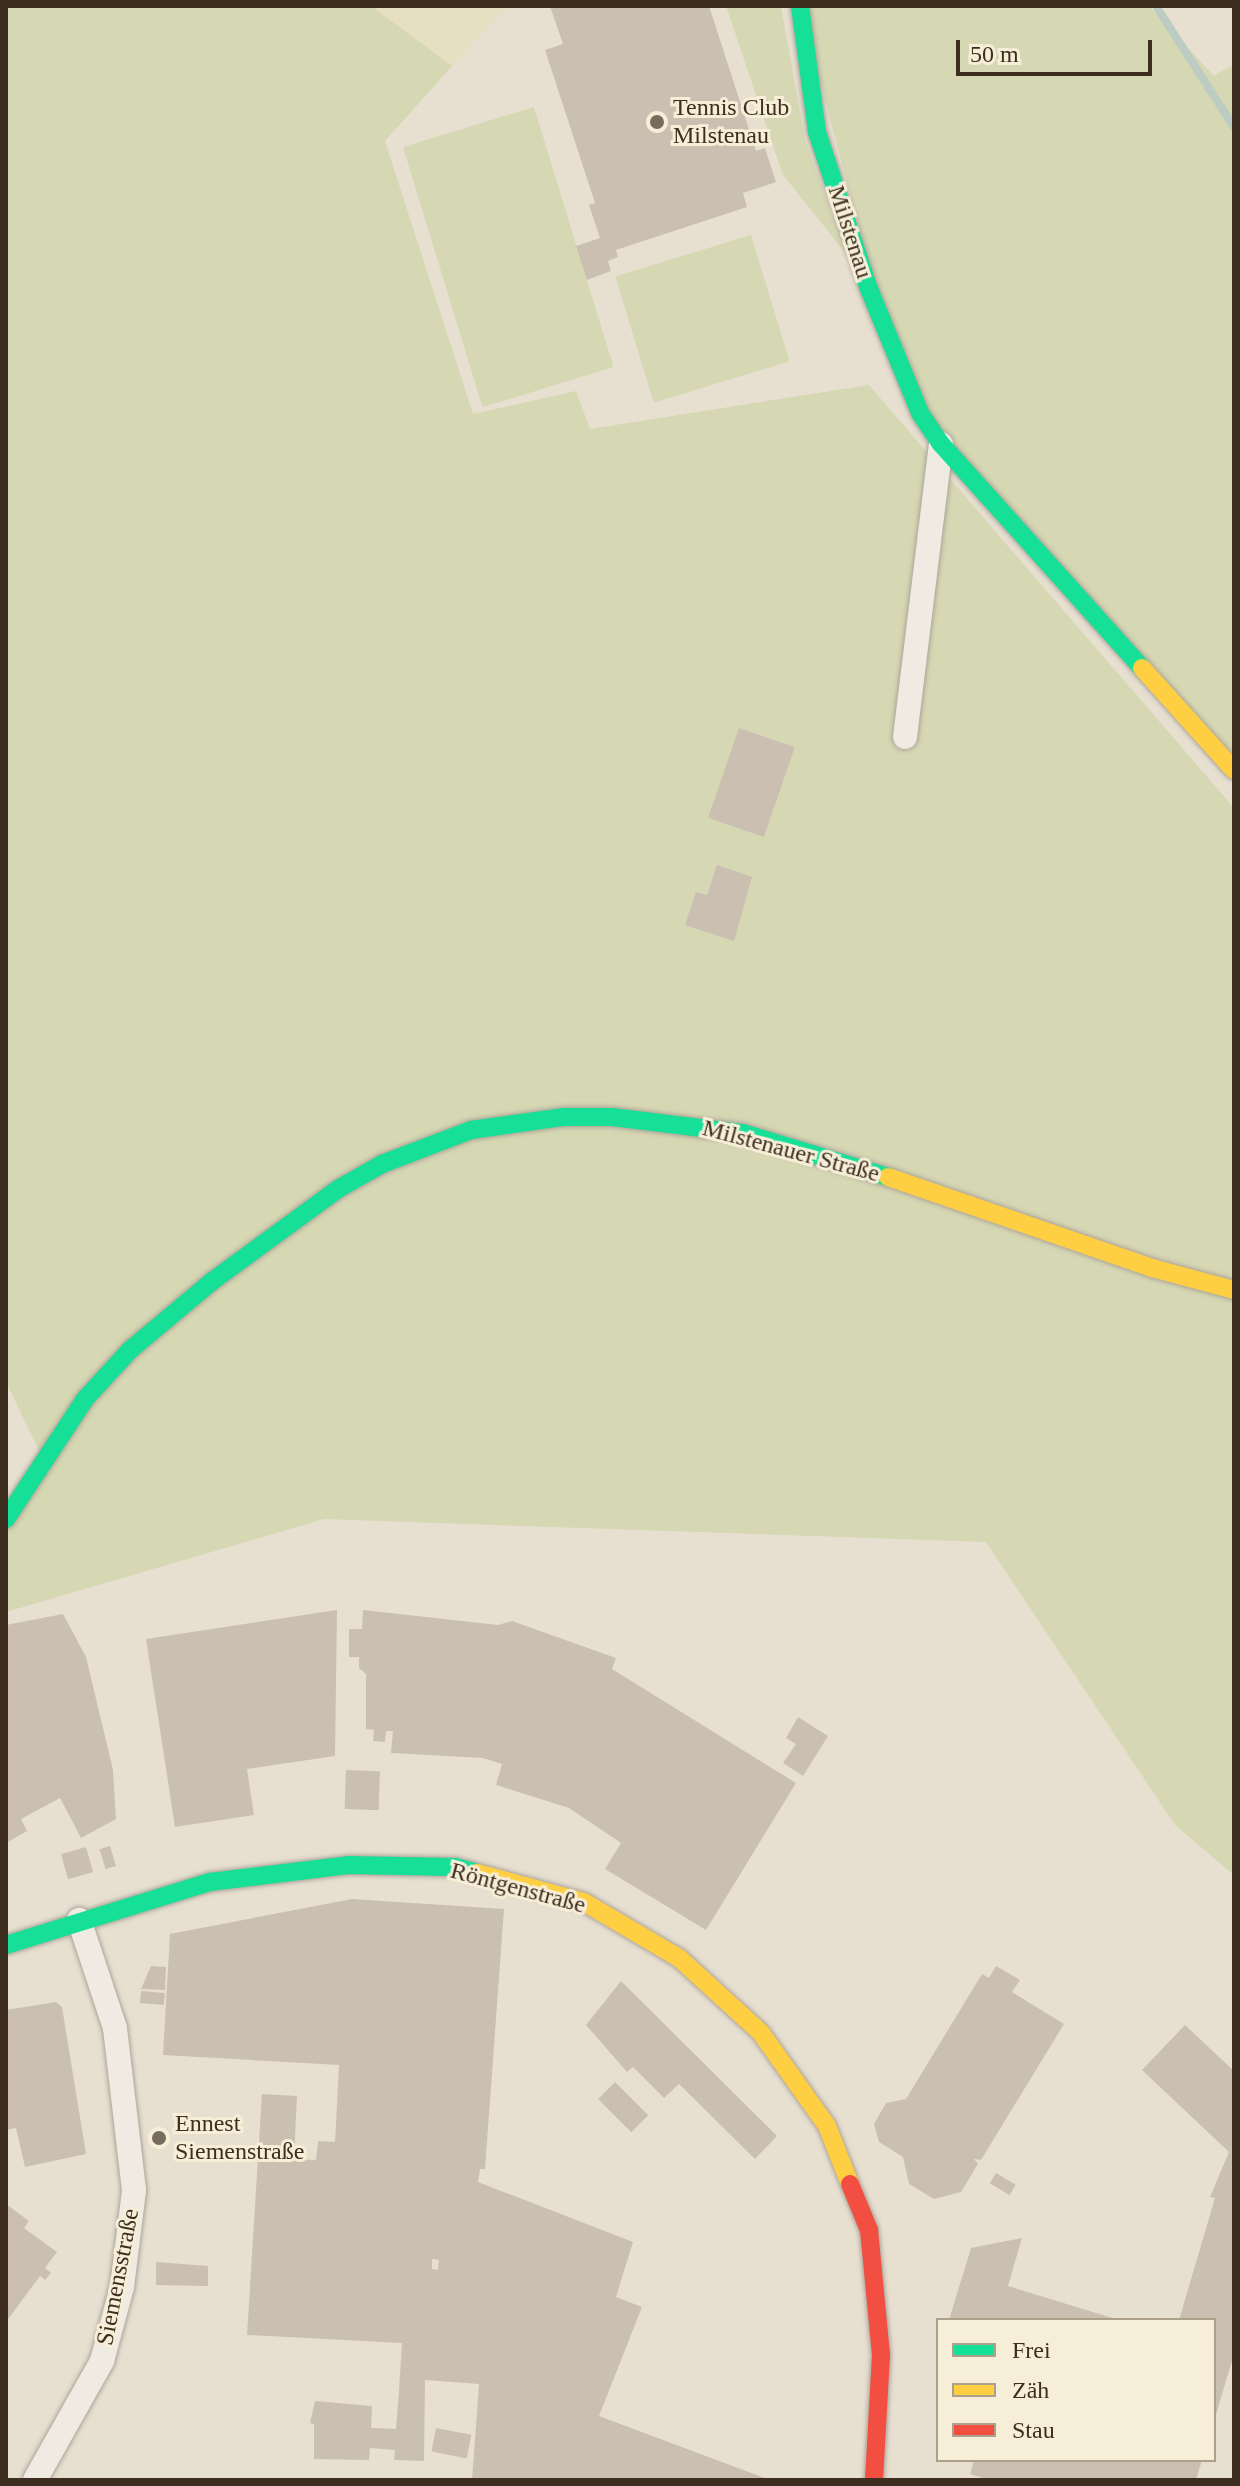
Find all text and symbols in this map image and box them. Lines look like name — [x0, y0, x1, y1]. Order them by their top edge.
scale bar — [960, 24, 1156, 74]
text: 50 m — [970, 41, 1019, 67]
place label: Tennis Club Milstenau — [673, 94, 789, 150]
marker: Tennis Club Milstenau — [648, 113, 666, 131]
street label: Milstenau — [821, 182, 879, 282]
street label: Milstenauer Straße — [699, 1114, 883, 1188]
street label: Röntgenstraße — [447, 1856, 589, 1920]
place label: Ennest Siemenstraße — [175, 2110, 304, 2166]
marker: Ennest Siemenstraße — [150, 2129, 168, 2147]
street label: Siemensstraße — [91, 2206, 145, 2348]
legend — [936, 2318, 1216, 2462]
text: Frei — [1012, 2337, 1051, 2363]
text: Zäh — [1012, 2377, 1049, 2403]
text: Stau — [1012, 2417, 1055, 2443]

